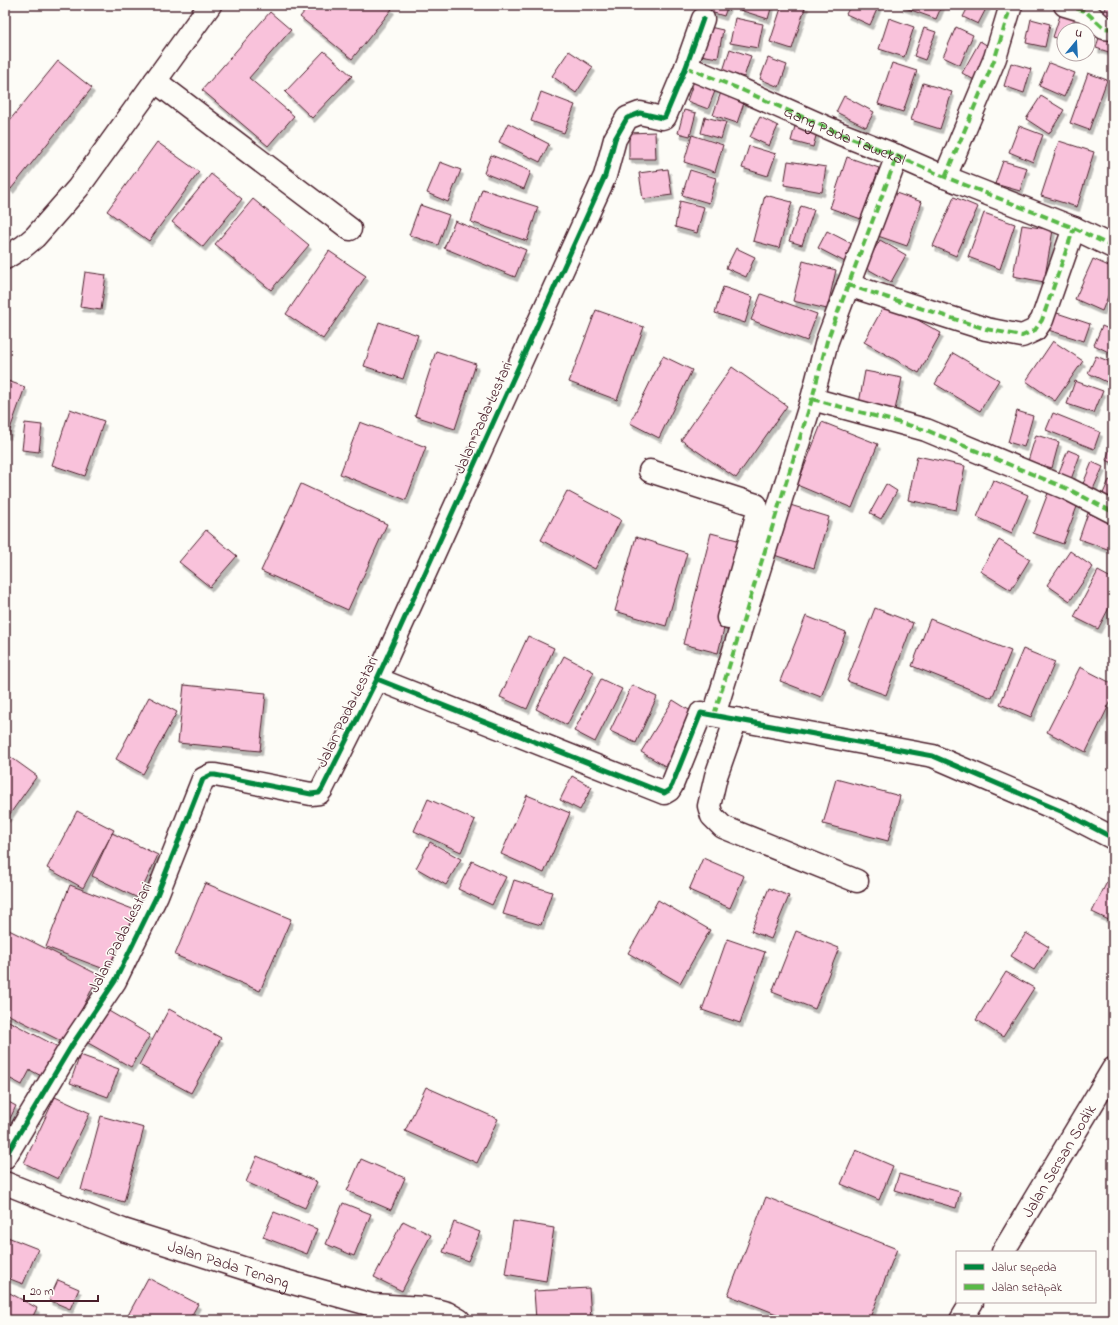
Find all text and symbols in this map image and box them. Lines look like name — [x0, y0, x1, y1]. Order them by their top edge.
north arrow — [1056, 22, 1096, 62]
text: U — [1073, 25, 1085, 42]
street label: Gang Pada Tawekal — [780, 100, 910, 173]
street label: Jalan Pada Lestari — [448, 357, 520, 478]
street label: Jalan Pada Lestari — [310, 652, 385, 772]
street label: Jalan Pada Lestari — [83, 878, 159, 997]
street label: Jalan Sersan Sodik — [1016, 1099, 1104, 1223]
street label: Jalan Pada Tenang — [164, 1235, 292, 1296]
legend — [956, 1251, 1096, 1303]
text: Jalur sepeda — [992, 1259, 1057, 1277]
scale bar — [24, 1277, 98, 1303]
text: Jalan setapak — [992, 1279, 1063, 1297]
text: 20 m — [30, 1283, 53, 1301]

